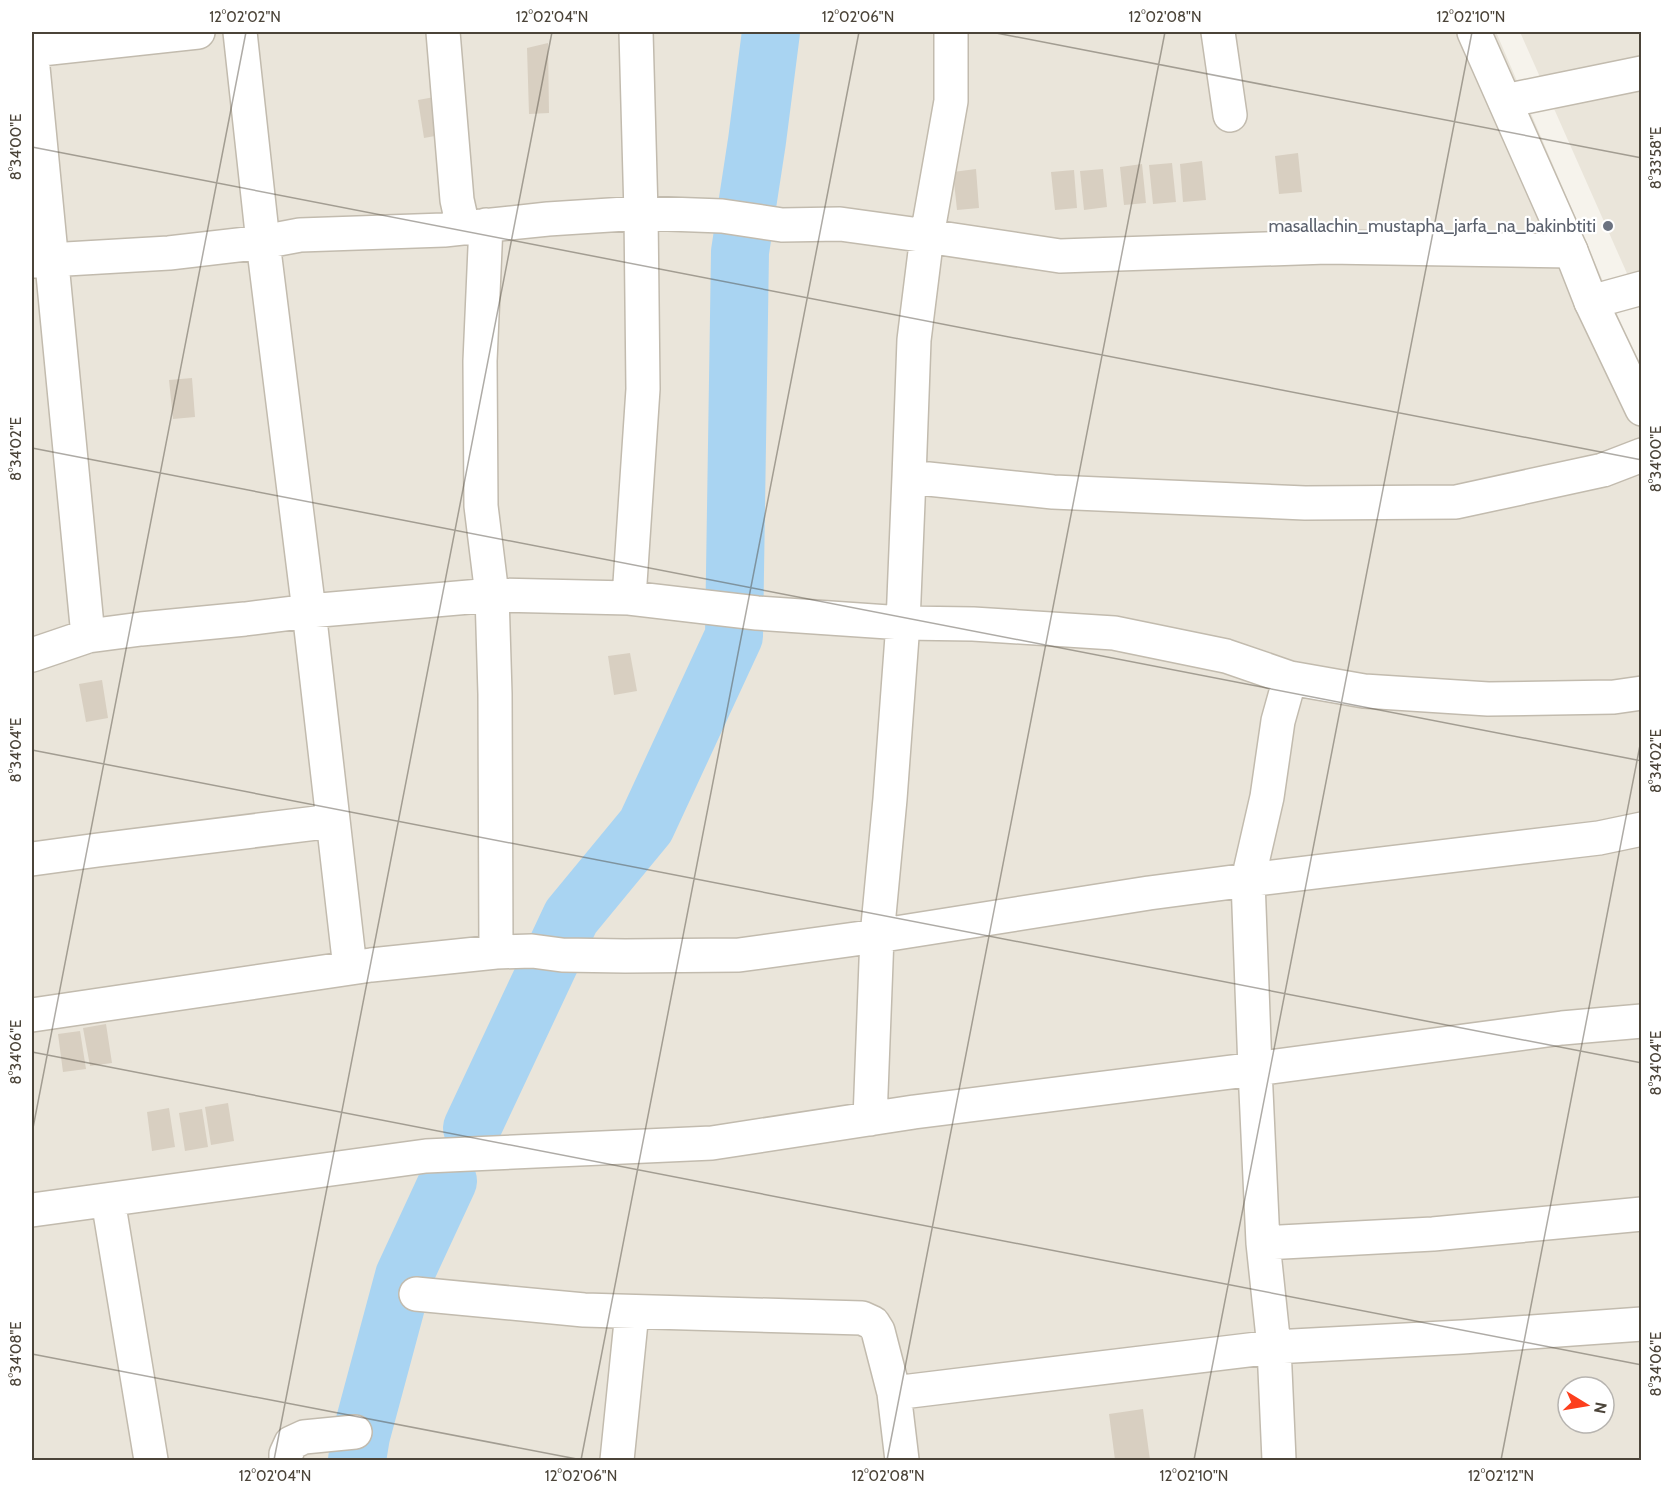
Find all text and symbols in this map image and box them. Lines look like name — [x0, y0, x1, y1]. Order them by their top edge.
text: 12°02'02"N — [209, 8, 281, 26]
text: 12°02'04"N — [516, 8, 588, 26]
text: 12°02'06"N — [822, 8, 894, 26]
text: 12°02'08"N — [1129, 8, 1201, 26]
text: 12°02'10"N — [1437, 8, 1505, 26]
text: 8°34'00"E — [7, 114, 25, 180]
text: 8°33'58"E — [1647, 127, 1665, 189]
place label: masallachin_mustapha_jarfa_na_bakinbtiti — [1268, 215, 1596, 237]
marker: masallachin_mustapha_jarfa_na_bakinbtiti — [1601, 219, 1615, 233]
text: 8°34'02"E — [7, 417, 25, 481]
text: 8°34'00"E — [1647, 426, 1665, 492]
text: 8°34'04"E — [7, 718, 25, 782]
text: 8°34'02"E — [1647, 729, 1665, 793]
text: 8°34'06"E — [7, 1020, 25, 1084]
text: 8°34'04"E — [1647, 1031, 1665, 1095]
text: 8°34'08"E — [7, 1321, 25, 1387]
text: 8°34'06"E — [1647, 1332, 1665, 1396]
north arrow — [1556, 1375, 1616, 1435]
text: N — [1590, 1400, 1611, 1415]
text: 12°02'04"N — [239, 1467, 311, 1485]
text: 12°02'06"N — [545, 1467, 617, 1485]
text: 12°02'08"N — [852, 1467, 924, 1485]
text: 12°02'10"N — [1160, 1467, 1228, 1485]
text: 12°02'12"N — [1468, 1467, 1534, 1485]

